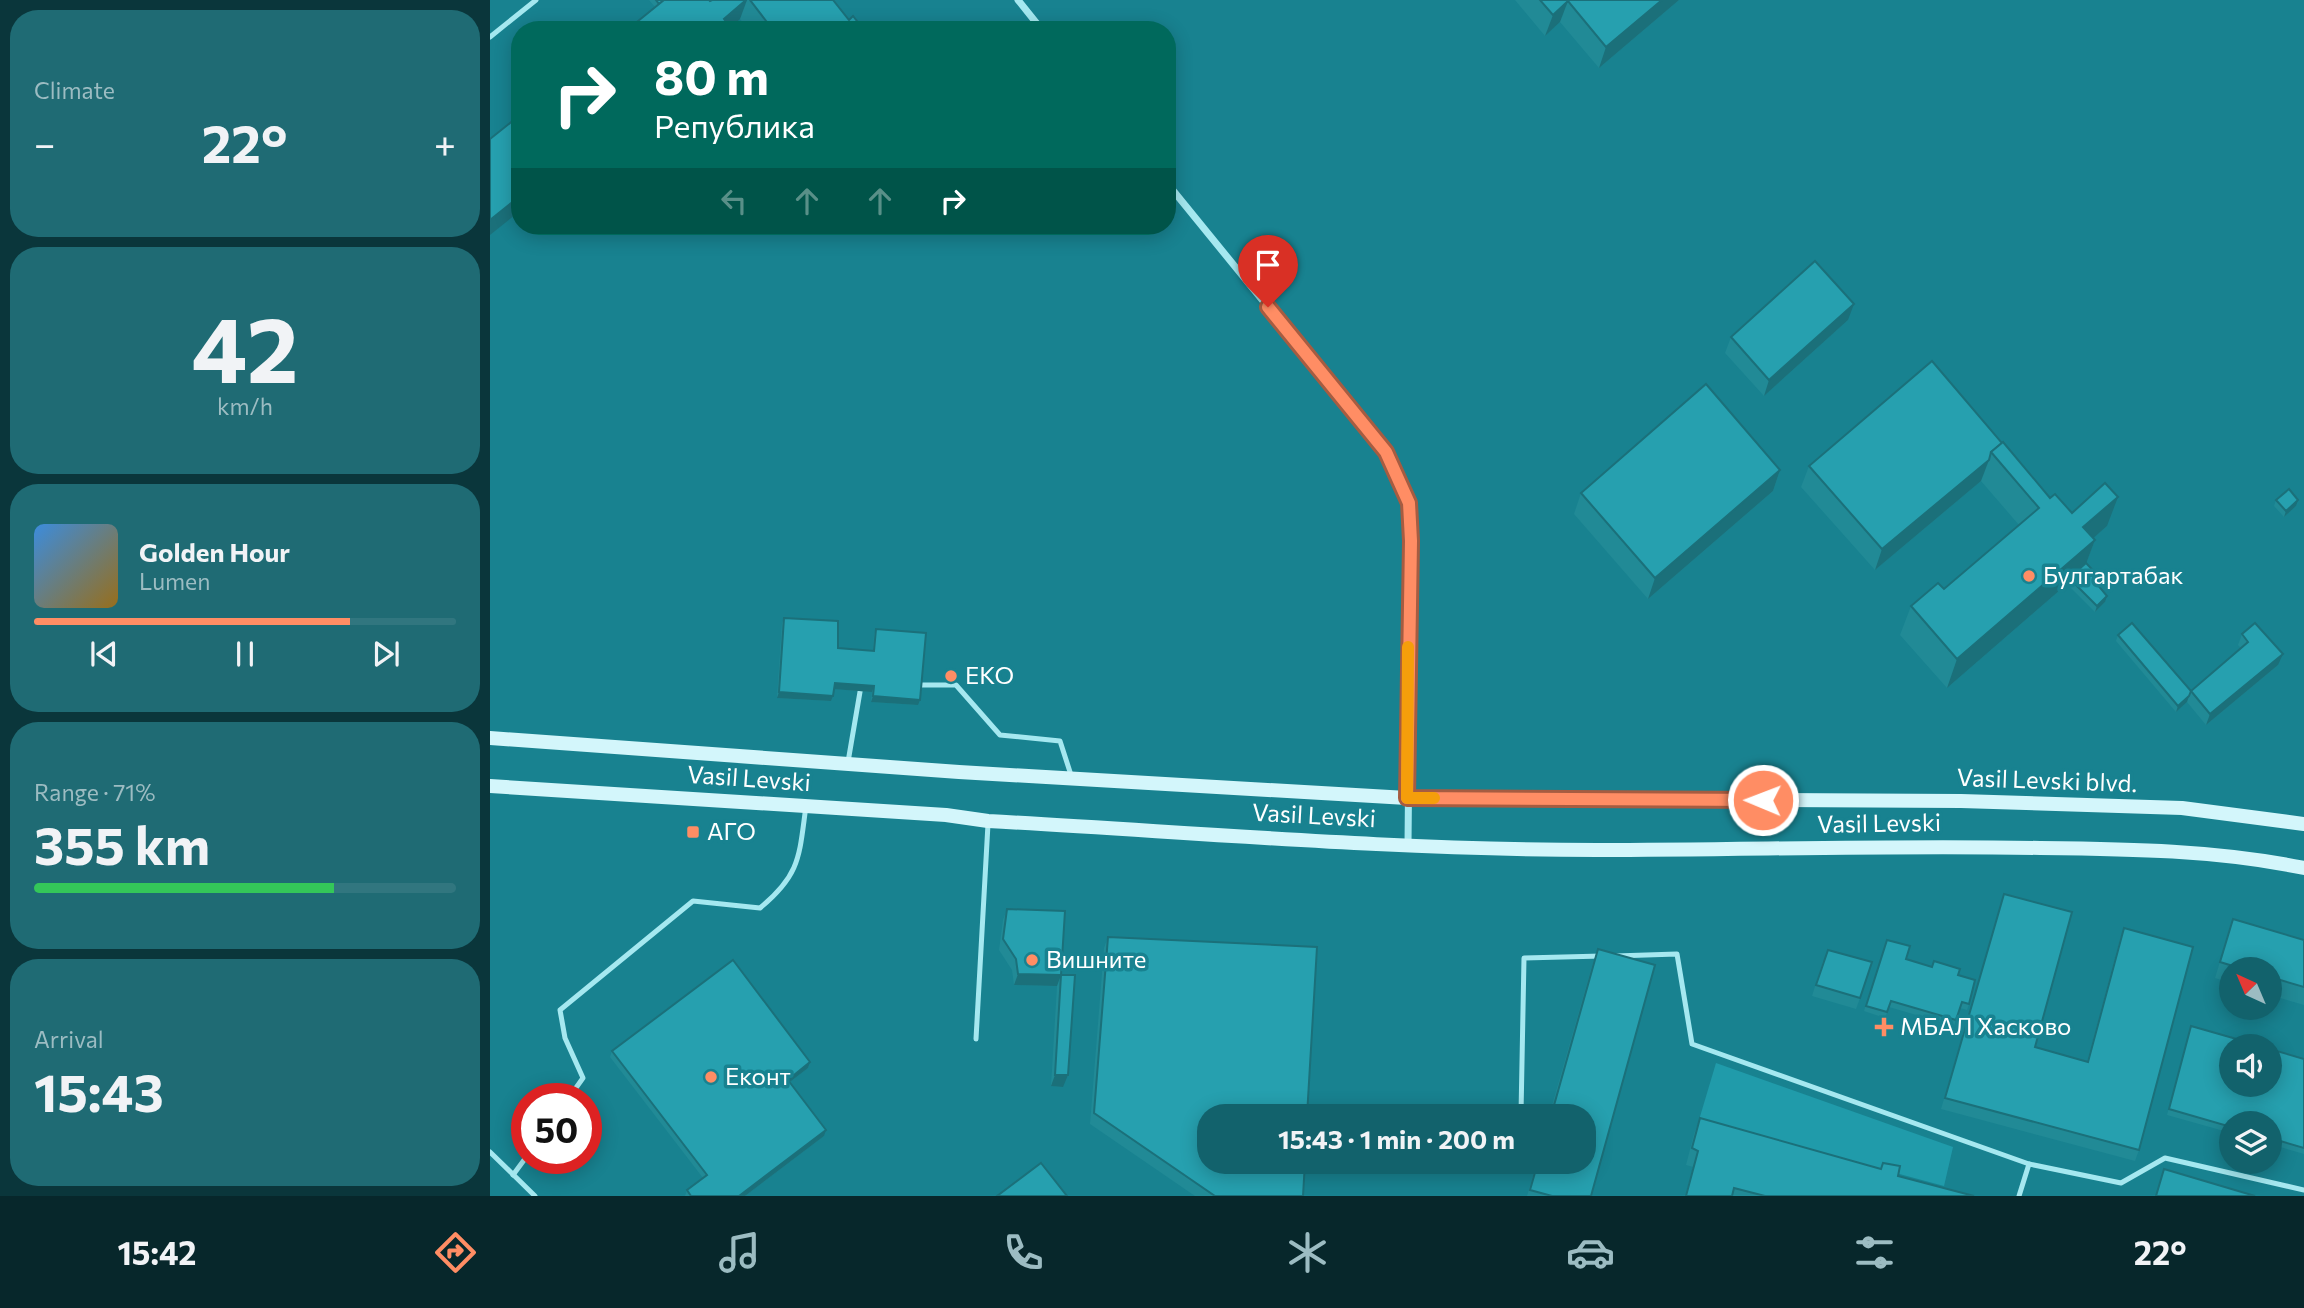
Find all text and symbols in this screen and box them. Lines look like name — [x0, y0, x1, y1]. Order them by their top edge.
text: 80 m — [654, 45, 769, 105]
icon: right — [539, 49, 630, 140]
text: Climate — [34, 76, 115, 104]
text: Република — [654, 105, 815, 145]
text: 22° — [202, 110, 287, 174]
text: − — [34, 119, 56, 166]
text: + — [434, 119, 456, 166]
icon: left — [715, 182, 753, 220]
icon: ahead — [788, 182, 826, 220]
icon: ahead — [861, 182, 899, 220]
icon: right — [934, 182, 972, 220]
pin — [1238, 235, 1298, 307]
icon: arrive — [1249, 246, 1287, 284]
text: 42 — [192, 290, 298, 402]
text: km/h — [217, 392, 273, 420]
text: Golden Hour — [139, 536, 290, 567]
place label: Булгартабак — [2043, 560, 2184, 589]
text: Lumen — [139, 567, 210, 595]
marker: Булгартабак — [2021, 568, 2037, 584]
icon: previous — [85, 635, 123, 673]
icon: pause — [226, 635, 264, 673]
icon: next — [367, 635, 405, 673]
place label: EKO — [965, 660, 1014, 689]
marker: EKO — [943, 668, 959, 684]
street label: Vasil Levski — [686, 759, 812, 796]
street label: Vasil Levski blvd. — [1956, 762, 2138, 797]
position arrow — [1726, 763, 1800, 837]
text: Range · 71% — [34, 778, 155, 806]
street label: Vasil Levski — [1251, 797, 1377, 832]
street label: Vasil Levski — [1817, 807, 1941, 838]
text: 355 km — [34, 812, 210, 876]
place label: АГО — [707, 816, 756, 845]
marker: АГО — [685, 824, 701, 840]
place label: Вишните — [1046, 944, 1146, 973]
marker: Вишните — [1024, 952, 1040, 968]
north arrow — [2219, 957, 2282, 1020]
map controls — [2219, 957, 2282, 1174]
place label: МБАЛ Хасково — [1900, 1011, 2071, 1040]
marker: МБАЛ Хасково — [1874, 1017, 1894, 1037]
text: Arrival — [34, 1025, 104, 1053]
button: sound — [2219, 1034, 2282, 1097]
text: 15:43 — [34, 1059, 164, 1123]
place label: Еконт — [725, 1061, 791, 1090]
marker: Еконт — [703, 1069, 719, 1085]
speed limit sign: 50 — [511, 1083, 602, 1174]
button: layers — [2219, 1111, 2282, 1174]
text: 15:43 · 1 min · 200 m — [1278, 1123, 1515, 1154]
icon: directions — [431, 1228, 480, 1277]
icon: music — [715, 1228, 764, 1277]
icon: phone — [999, 1228, 1048, 1277]
icon: climate — [1283, 1228, 1332, 1277]
icon: car — [1566, 1228, 1615, 1277]
icon: filters — [1850, 1228, 1899, 1277]
text: 15:42 — [117, 1232, 197, 1272]
text: 22° — [2134, 1232, 2187, 1272]

